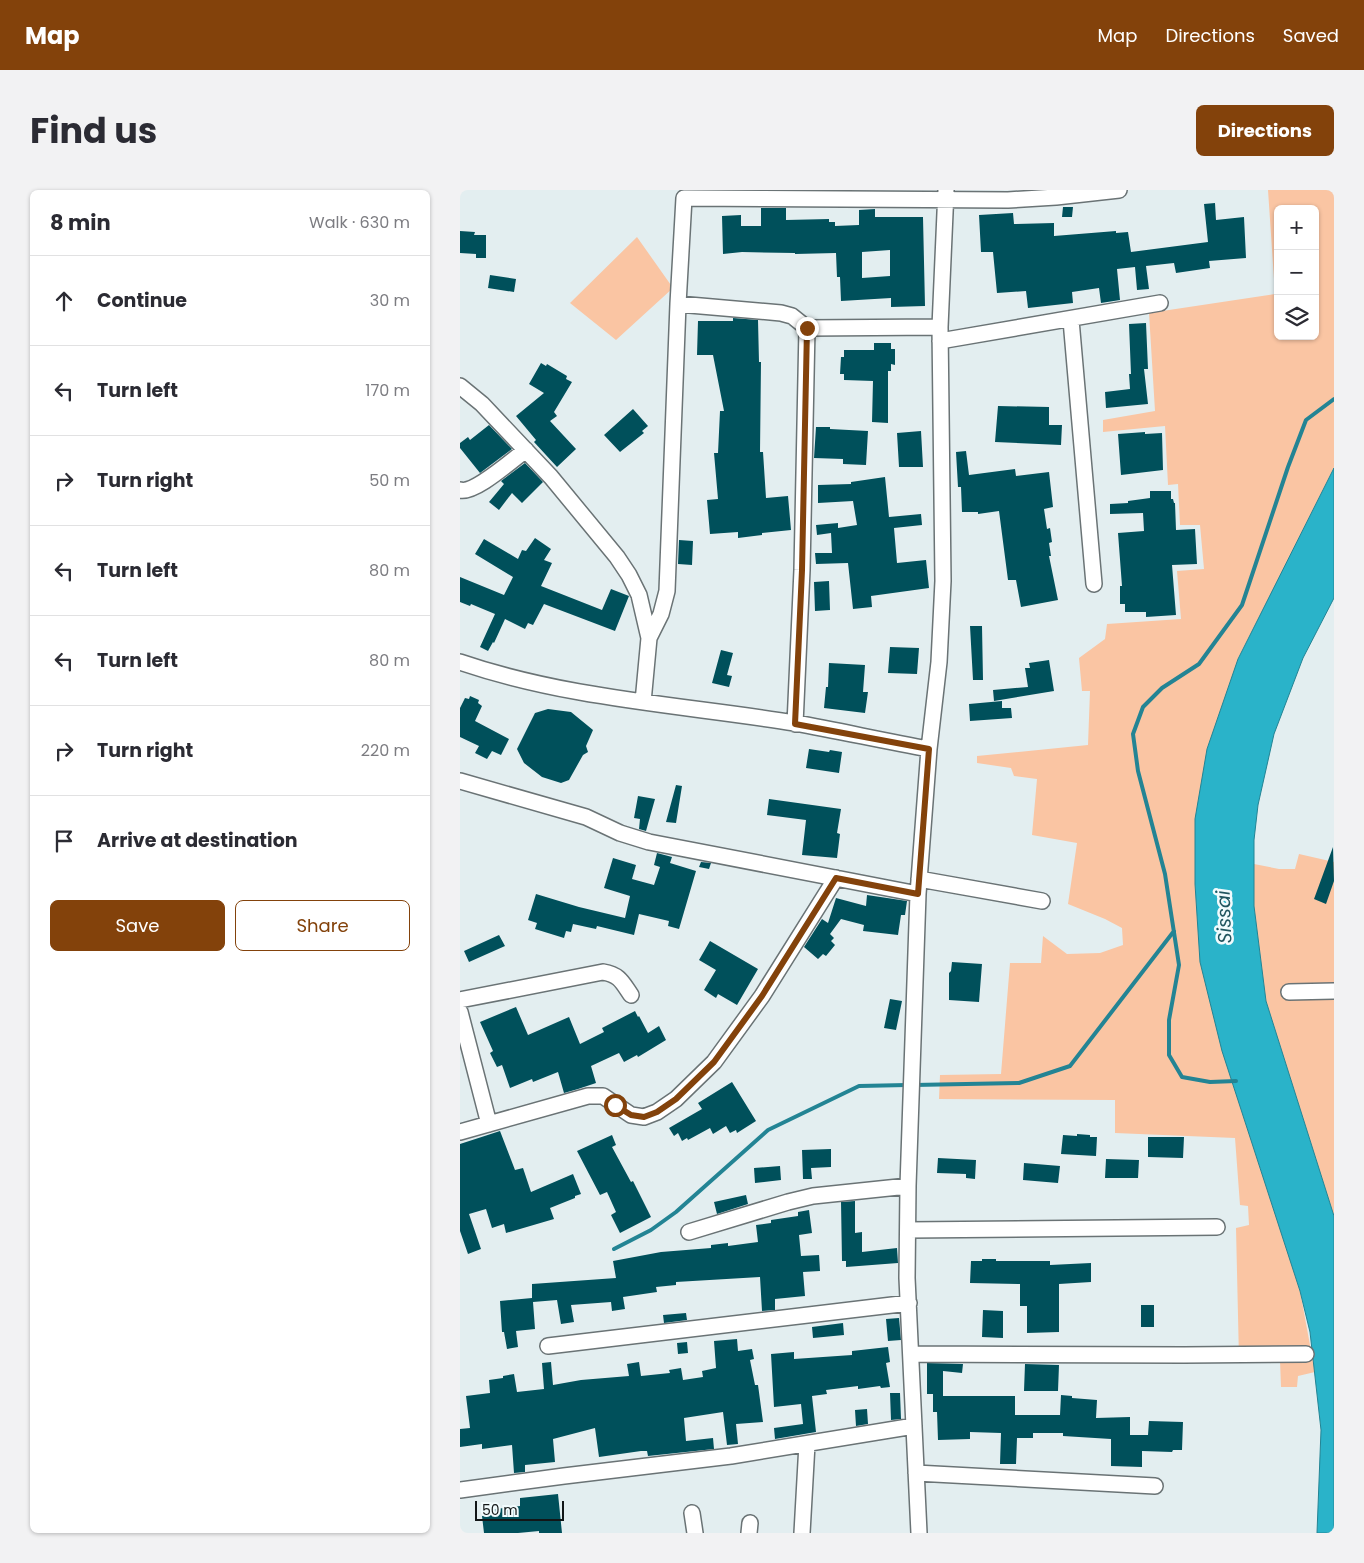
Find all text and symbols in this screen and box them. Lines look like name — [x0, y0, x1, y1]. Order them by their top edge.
text: Map — [25, 19, 80, 52]
text: Map — [1098, 23, 1137, 48]
text: Directions — [1165, 23, 1255, 48]
text: Saved — [1283, 23, 1339, 48]
button: Directions — [1196, 105, 1334, 156]
text: Find us — [30, 106, 157, 155]
map controls — [1274, 205, 1319, 340]
button: + — [1274, 205, 1319, 250]
text: 8 min — [50, 208, 111, 237]
text: Walk · 630 m — [309, 211, 410, 234]
button: − — [1274, 250, 1319, 295]
icon: ahead — [50, 287, 78, 315]
text: Continue — [97, 287, 187, 314]
text: 30 m — [370, 289, 410, 312]
button: layers — [1274, 295, 1319, 340]
route end — [796, 317, 819, 340]
icon: left — [50, 377, 78, 405]
text: Turn left — [97, 377, 178, 404]
text: 170 m — [365, 379, 410, 402]
icon: right — [50, 467, 78, 495]
text: Turn right — [97, 467, 193, 494]
text: 50 m — [369, 469, 410, 492]
icon: left — [50, 557, 78, 585]
text: Turn left — [97, 557, 178, 584]
text: 80 m — [369, 559, 410, 582]
icon: left — [50, 647, 78, 675]
text: Turn left — [97, 647, 178, 674]
text: 80 m — [369, 649, 410, 672]
icon: right — [50, 737, 78, 765]
text: Turn right — [97, 737, 193, 764]
text: 220 m — [361, 739, 410, 762]
icon: arrive — [50, 827, 78, 855]
text: Arrive at destination — [97, 827, 298, 854]
water label: Sissai — [1210, 890, 1238, 944]
button: Save — [50, 900, 225, 951]
button: Share — [235, 900, 410, 951]
route start — [604, 1094, 627, 1117]
scale bar — [475, 1498, 564, 1521]
text: 50 m — [482, 1500, 518, 1520]

